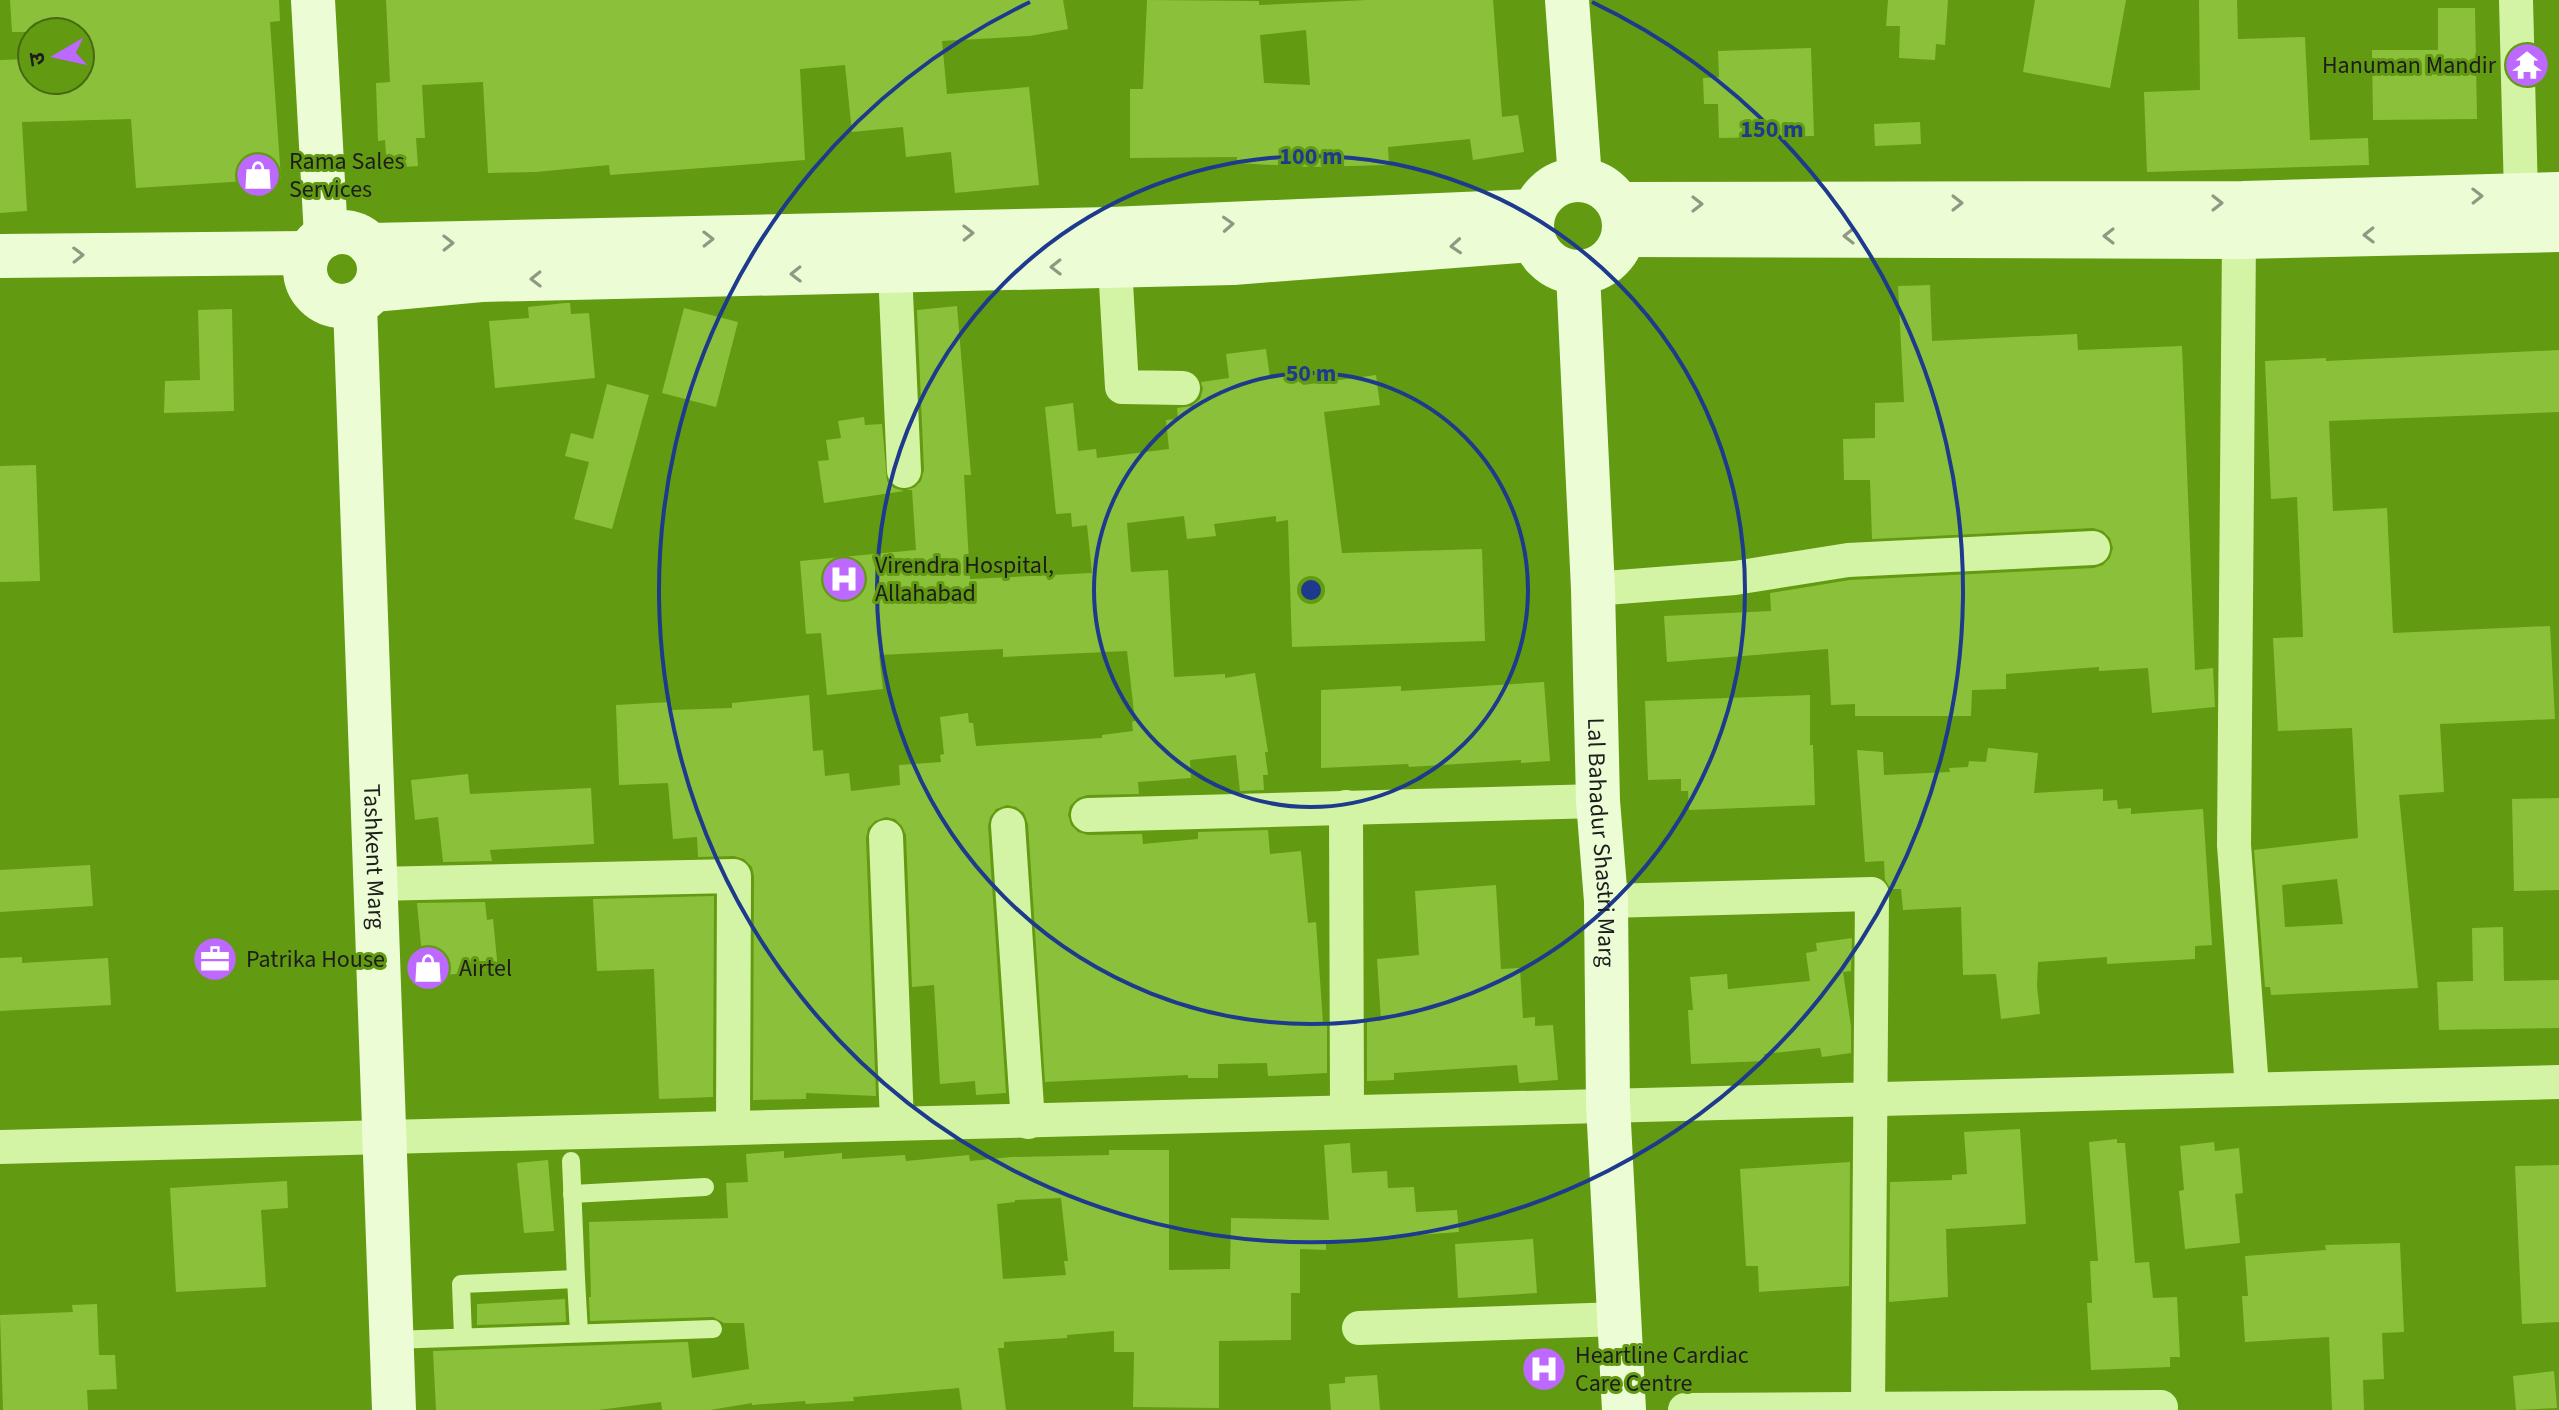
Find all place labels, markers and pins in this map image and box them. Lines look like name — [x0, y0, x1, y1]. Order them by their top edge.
temple icon: Hanuman Mandir — [2503, 41, 2551, 89]
place label: Hanuman Mandir — [2322, 48, 2497, 83]
place label: Rama Sales Services — [289, 144, 404, 207]
shop icon: Rama Sales Services — [234, 151, 282, 199]
place label: Virendra Hospital, Allahabad — [875, 548, 1054, 611]
hospital icon: Virendra Hospital, Allahabad — [820, 555, 868, 603]
centre of rings — [1297, 576, 1325, 604]
office icon: Patrika House — [191, 935, 239, 983]
place label: Patrika House — [246, 942, 385, 977]
shop icon: Airtel — [404, 944, 452, 992]
place label: Airtel — [459, 951, 512, 986]
place label: Heartline Cardiac Care Centre — [1575, 1338, 1749, 1401]
hospital icon: Heartline Cardiac Care Centre — [1520, 1345, 1568, 1393]

